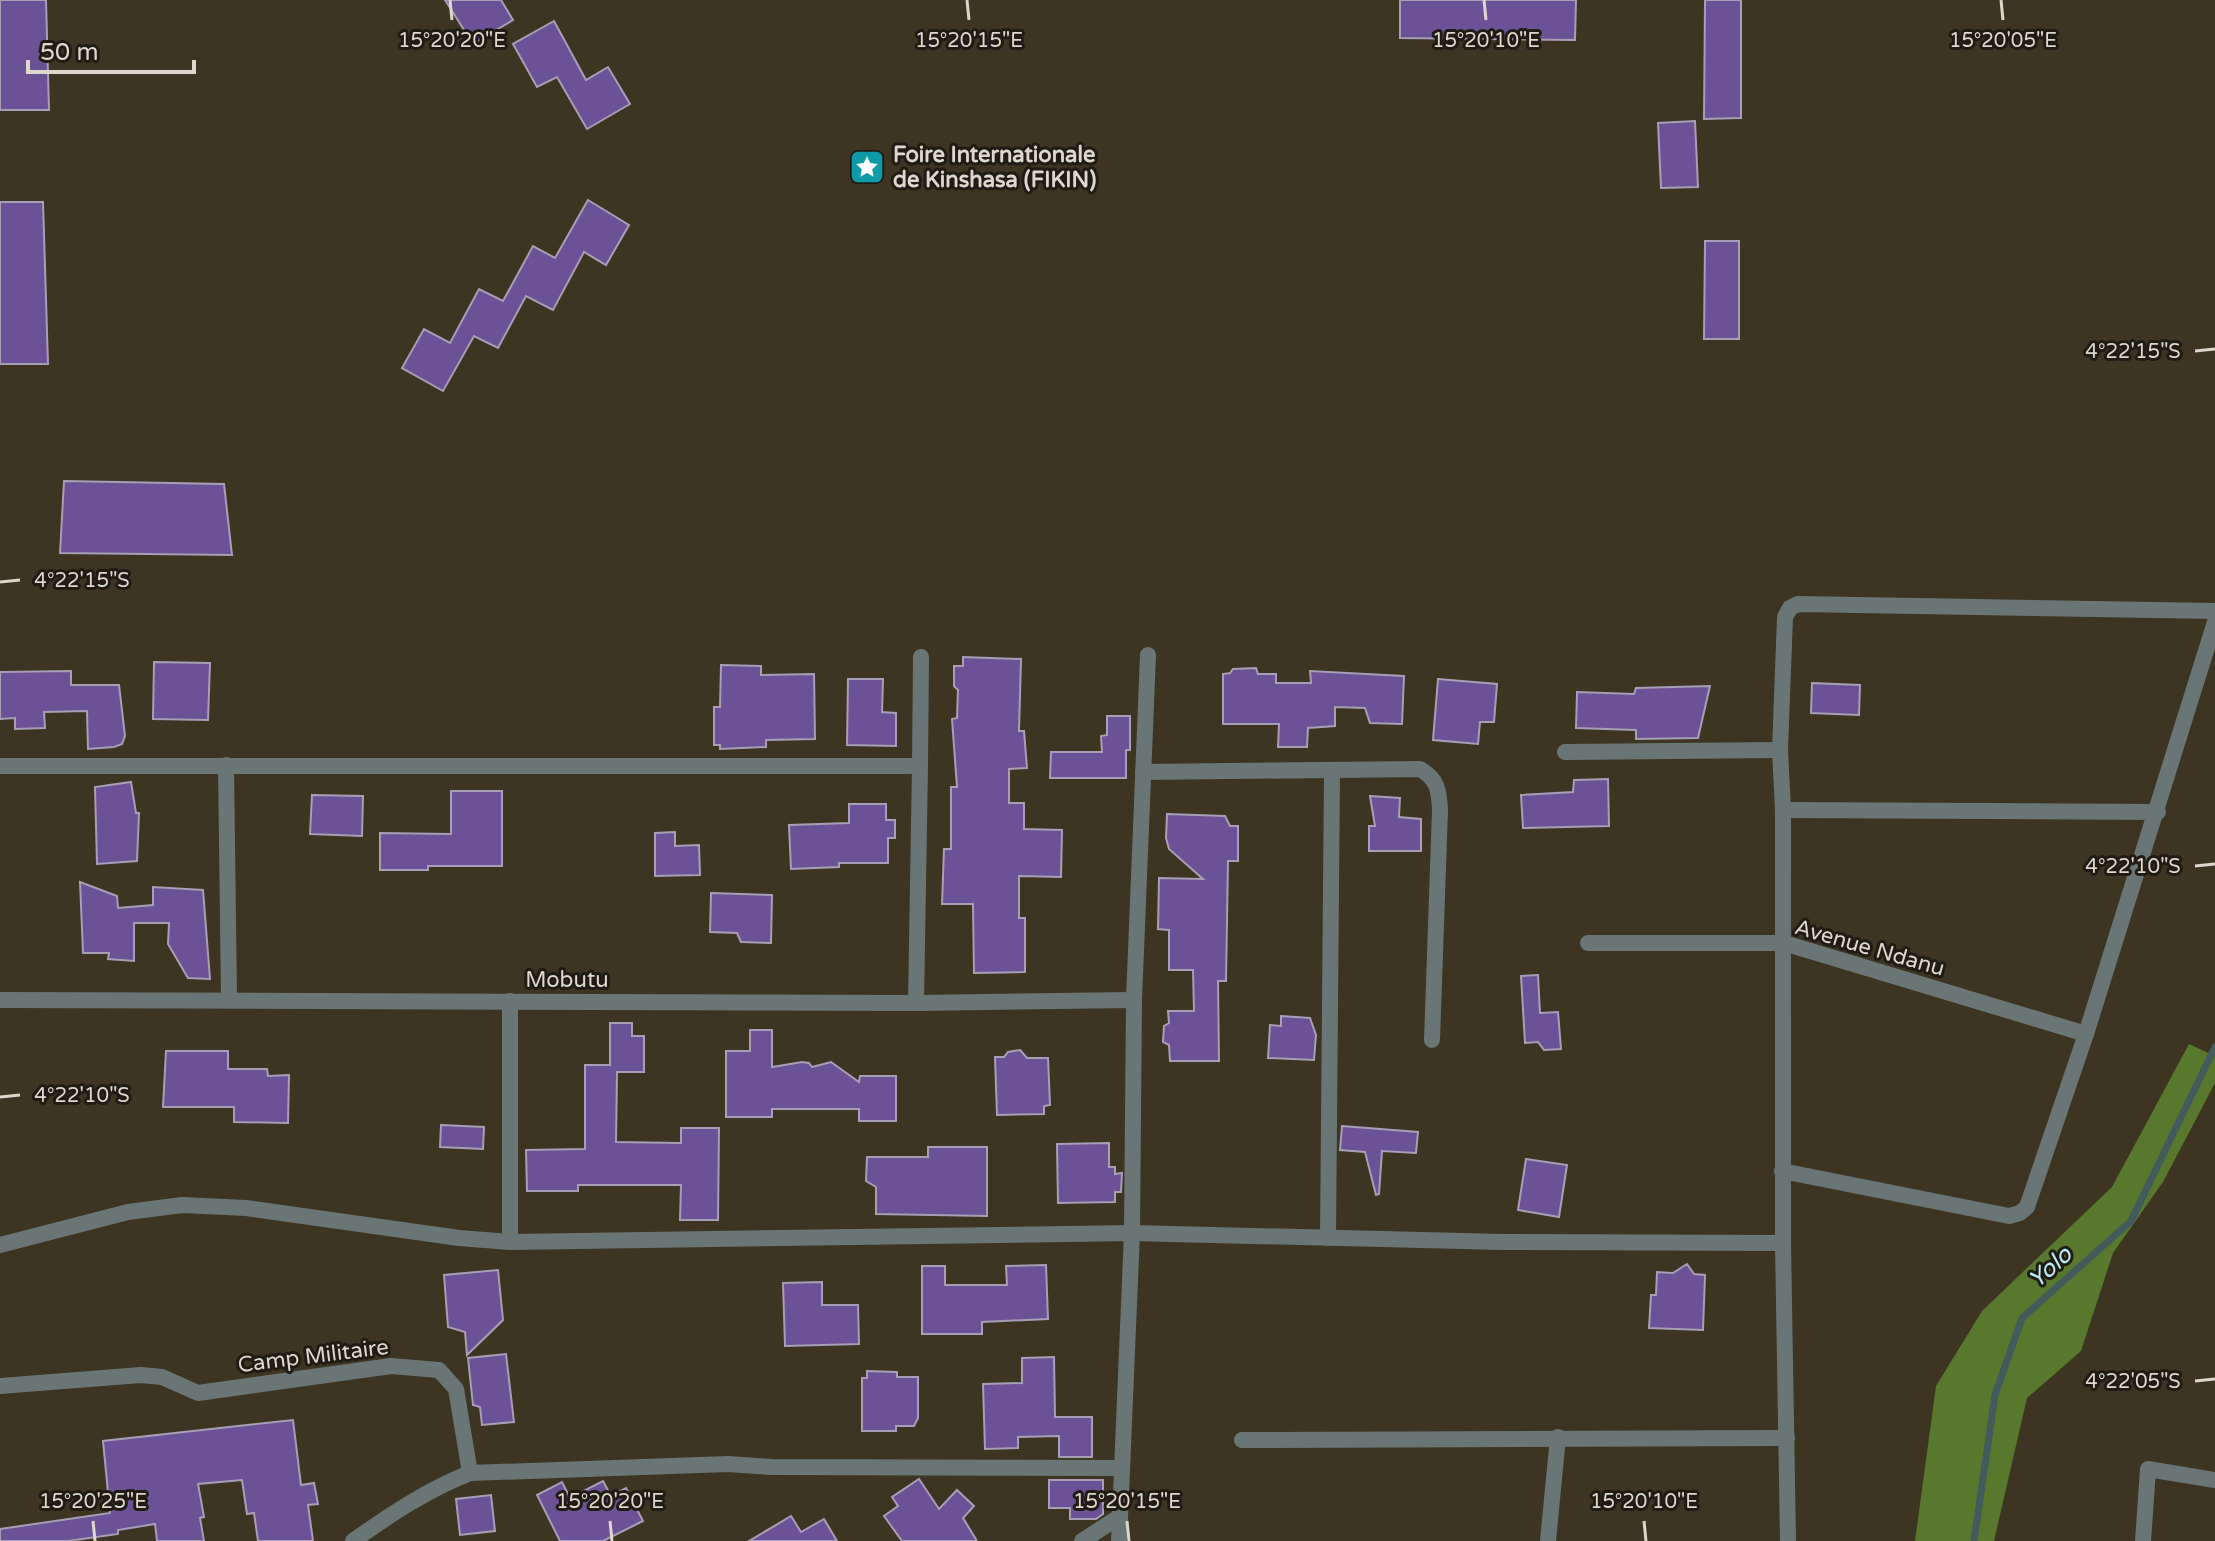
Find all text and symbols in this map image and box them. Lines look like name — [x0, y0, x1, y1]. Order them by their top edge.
scale bar — [28, 24, 194, 74]
text: 15°20'20"E — [398, 29, 506, 53]
text: 15°20'15"E — [915, 29, 1023, 53]
text: 15°20'10"E — [1432, 29, 1540, 53]
text: 15°20'05"E — [1949, 29, 2057, 53]
text: 50 m — [40, 38, 98, 67]
place label: Foire Internationale de Kinshasa (FIKIN) — [893, 142, 1097, 193]
place icon: Foire Internationale de Kinshasa (FIKIN) — [848, 148, 886, 186]
text: 4°22'15"S — [2085, 340, 2181, 364]
text: 4°22'15"S — [34, 569, 130, 593]
text: 4°22'10"S — [2085, 855, 2181, 879]
street label: Avenue Ndanu — [1792, 914, 1948, 982]
street label: Mobutu — [525, 967, 609, 993]
text: 4°22'10"S — [34, 1084, 130, 1108]
water label: Yolo — [2023, 1239, 2079, 1294]
street label: Camp Militaire — [236, 1334, 390, 1378]
text: 4°22'05"S — [2085, 1370, 2181, 1394]
text: 15°20'25"E — [39, 1490, 147, 1514]
text: 15°20'20"E — [556, 1490, 664, 1514]
text: 15°20'15"E — [1073, 1490, 1181, 1514]
text: 15°20'10"E — [1590, 1490, 1698, 1514]

